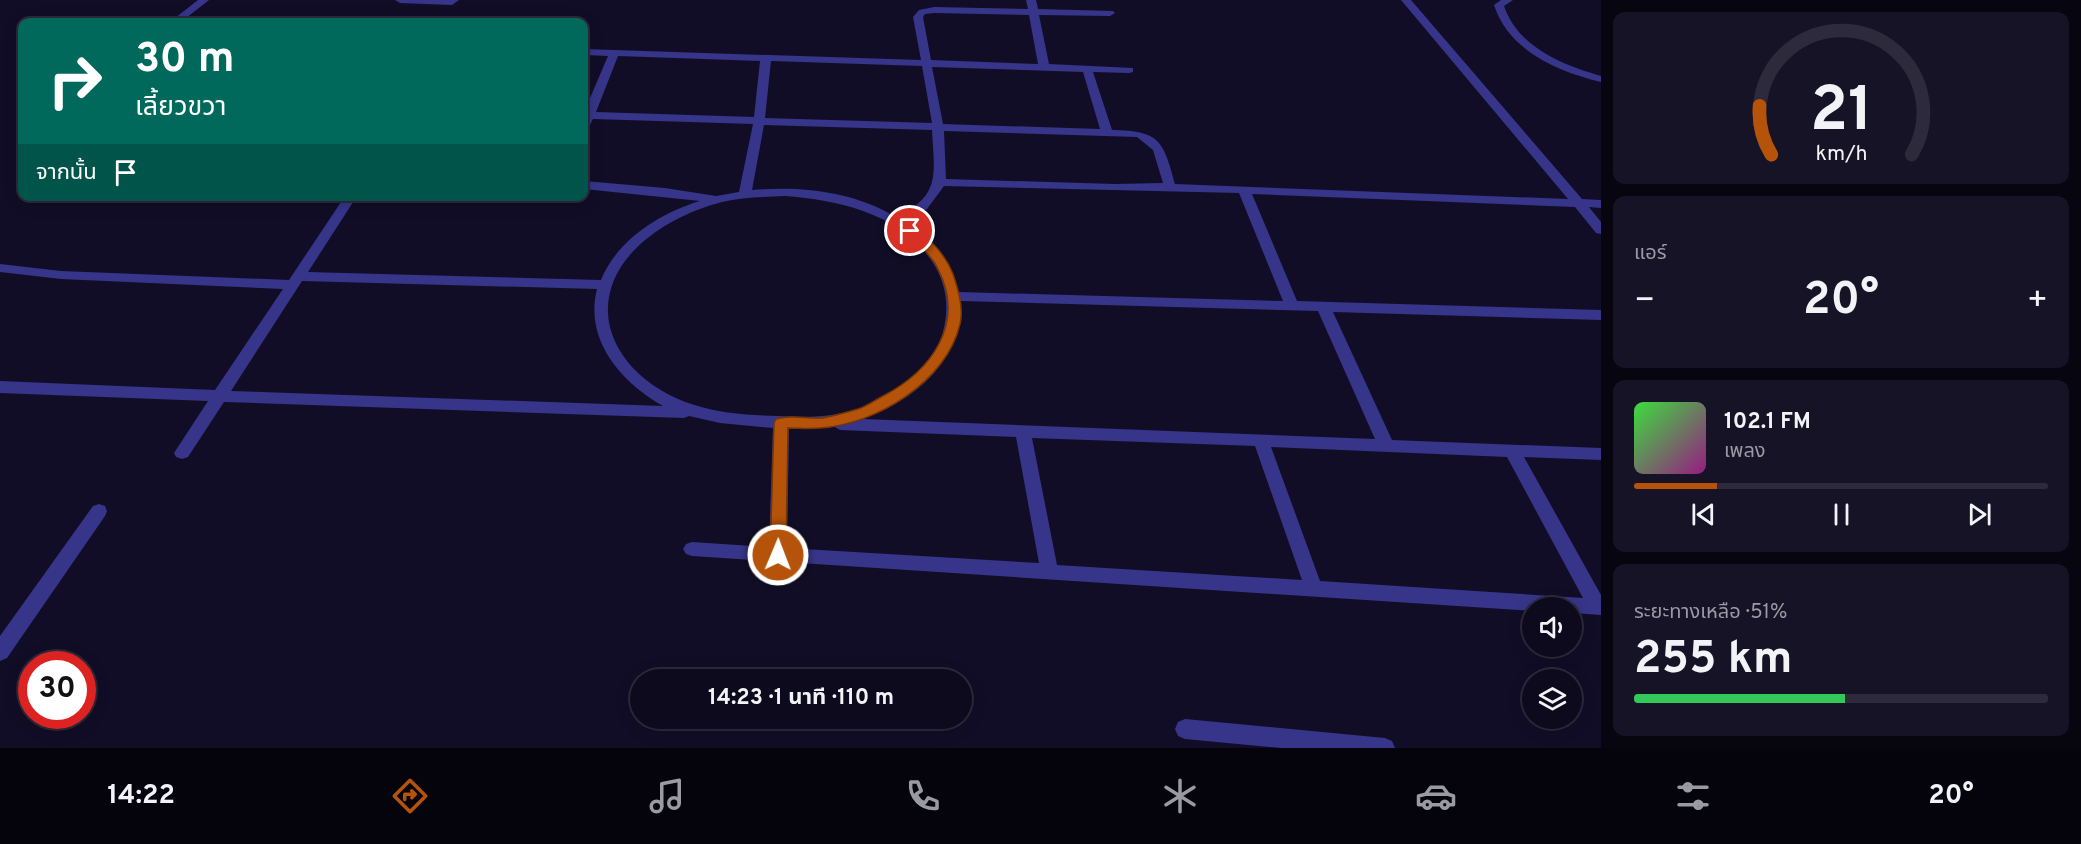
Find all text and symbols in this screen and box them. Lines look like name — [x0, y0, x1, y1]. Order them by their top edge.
text: 30 m — [135, 34, 234, 87]
icon: right — [36, 42, 114, 120]
text: 21 — [1809, 74, 1873, 153]
text: เลี้ยวขวา — [135, 91, 226, 125]
text: km/h — [1815, 141, 1867, 168]
icon: arrive — [109, 156, 142, 189]
text: จากนั้น — [36, 160, 97, 187]
pin — [884, 205, 935, 256]
icon: arrive — [893, 214, 926, 247]
text: แอร์ — [1634, 241, 1666, 267]
text: 20° — [1803, 273, 1879, 330]
text: − — [1634, 281, 1655, 323]
text: + — [2027, 281, 2048, 323]
text: 102.1 FM — [1724, 409, 1811, 436]
text: เพลง — [1724, 439, 1766, 465]
icon: previous — [1687, 498, 1720, 531]
icon: pause — [1825, 498, 1858, 531]
icon: next — [1963, 498, 1996, 531]
position arrow — [746, 523, 810, 587]
map controls — [1522, 597, 1582, 729]
button: sound — [1522, 597, 1582, 657]
text: ระยะทางเหลือ · 51% — [1634, 600, 1787, 626]
text: 255 km — [1634, 632, 1792, 689]
speed limit sign: 30 — [18, 651, 96, 729]
button: layers — [1522, 669, 1582, 729]
text: 14:23 · 1 นาที · 110 m — [708, 685, 894, 712]
icon: directions — [389, 775, 431, 817]
icon: music — [646, 775, 688, 817]
icon: phone — [902, 775, 944, 817]
icon: climate — [1159, 775, 1201, 817]
icon: car — [1415, 775, 1457, 817]
icon: filters — [1672, 775, 1714, 817]
text: 14:22 — [107, 779, 175, 813]
text: 20° — [1928, 779, 1974, 813]

